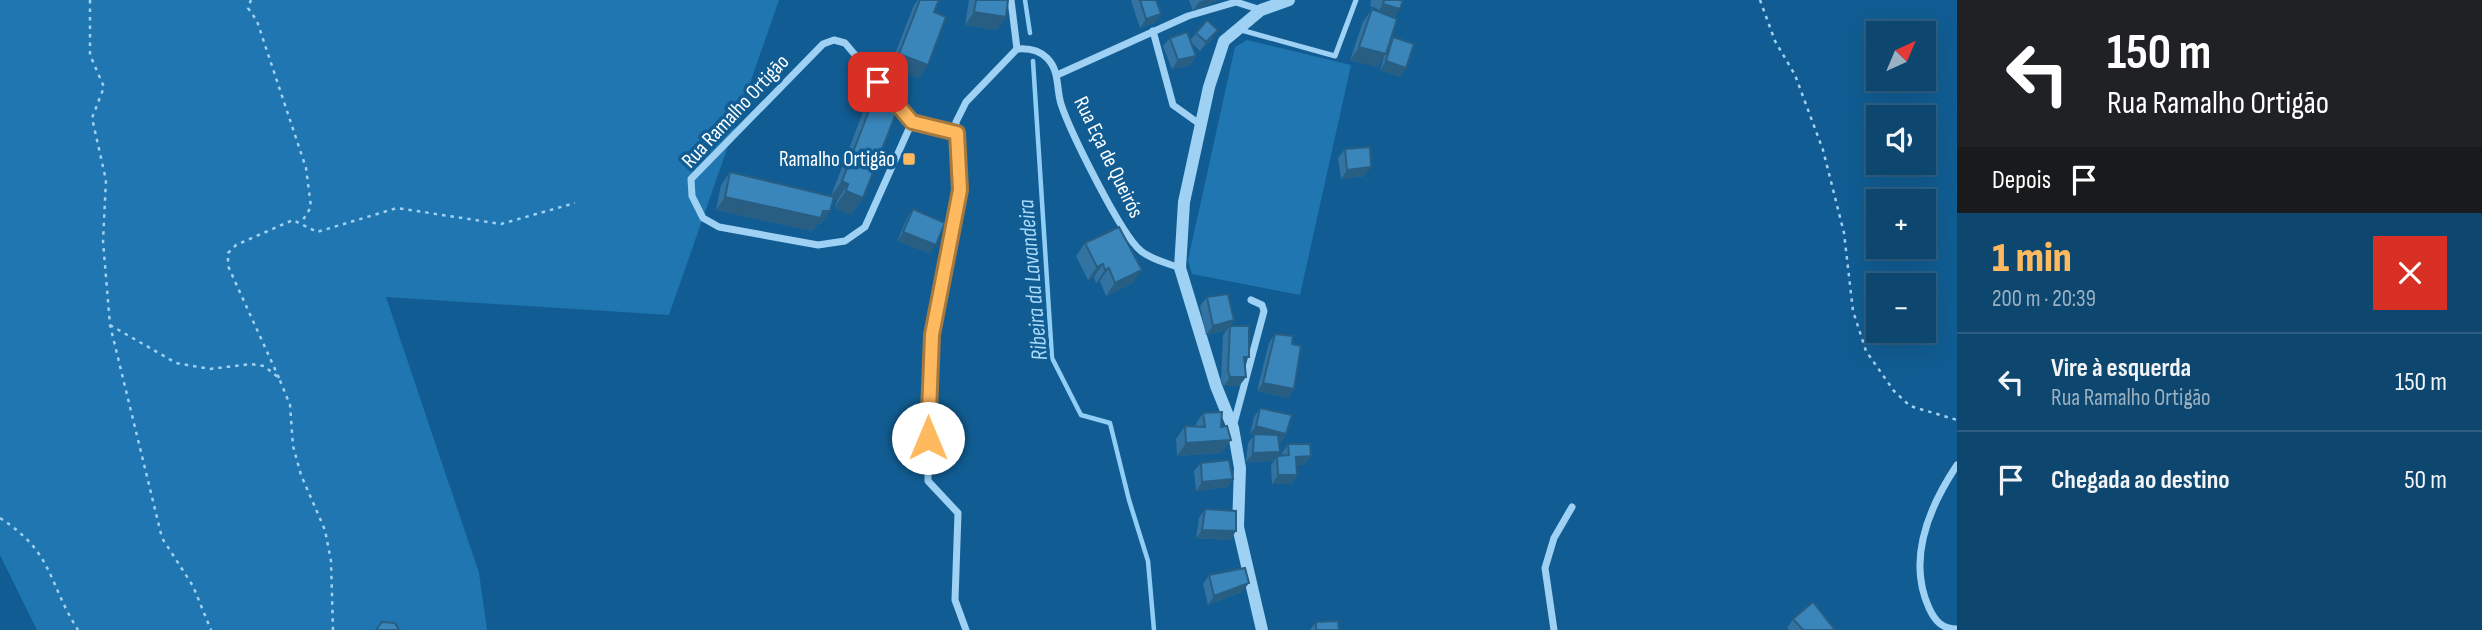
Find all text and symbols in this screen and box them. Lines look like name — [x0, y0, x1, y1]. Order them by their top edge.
north arrow — [1866, 21, 1936, 91]
map controls — [1866, 21, 1936, 343]
text: 150 m — [2107, 24, 2211, 83]
icon: left — [1992, 28, 2083, 119]
street label: Rua Ramalho Ortigão — [677, 50, 794, 173]
pin — [848, 52, 908, 112]
icon: arrive — [859, 63, 897, 101]
text: Rua Ramalho Ortigão — [2107, 84, 2329, 123]
street label: Rua Eça de Queirós — [1068, 92, 1149, 222]
button: sound — [1866, 105, 1936, 175]
place label: Ramalho Ortigão — [779, 147, 895, 172]
marker: Ramalho Ortigão — [901, 151, 917, 167]
icon: arrive — [2065, 161, 2103, 199]
text: Depois — [1992, 165, 2051, 196]
button: + — [1866, 189, 1936, 259]
water label: Ribeira da Lavandeira — [1012, 198, 1054, 361]
text: 1 min — [1992, 233, 2072, 284]
button: close — [2373, 236, 2447, 310]
button: − — [1866, 273, 1936, 343]
text: 200 m · 20:39 — [1992, 285, 2096, 313]
text: Vire à esquerda — [2051, 353, 2191, 384]
icon: left — [1992, 363, 2030, 401]
text: 150 m — [2395, 367, 2447, 398]
text: Rua Ramalho Ortigão — [2051, 384, 2211, 412]
position arrow — [891, 401, 965, 475]
icon: arrive — [1992, 461, 2030, 499]
text: Chegada ao destino — [2051, 465, 2230, 496]
text: 50 m — [2404, 465, 2447, 496]

